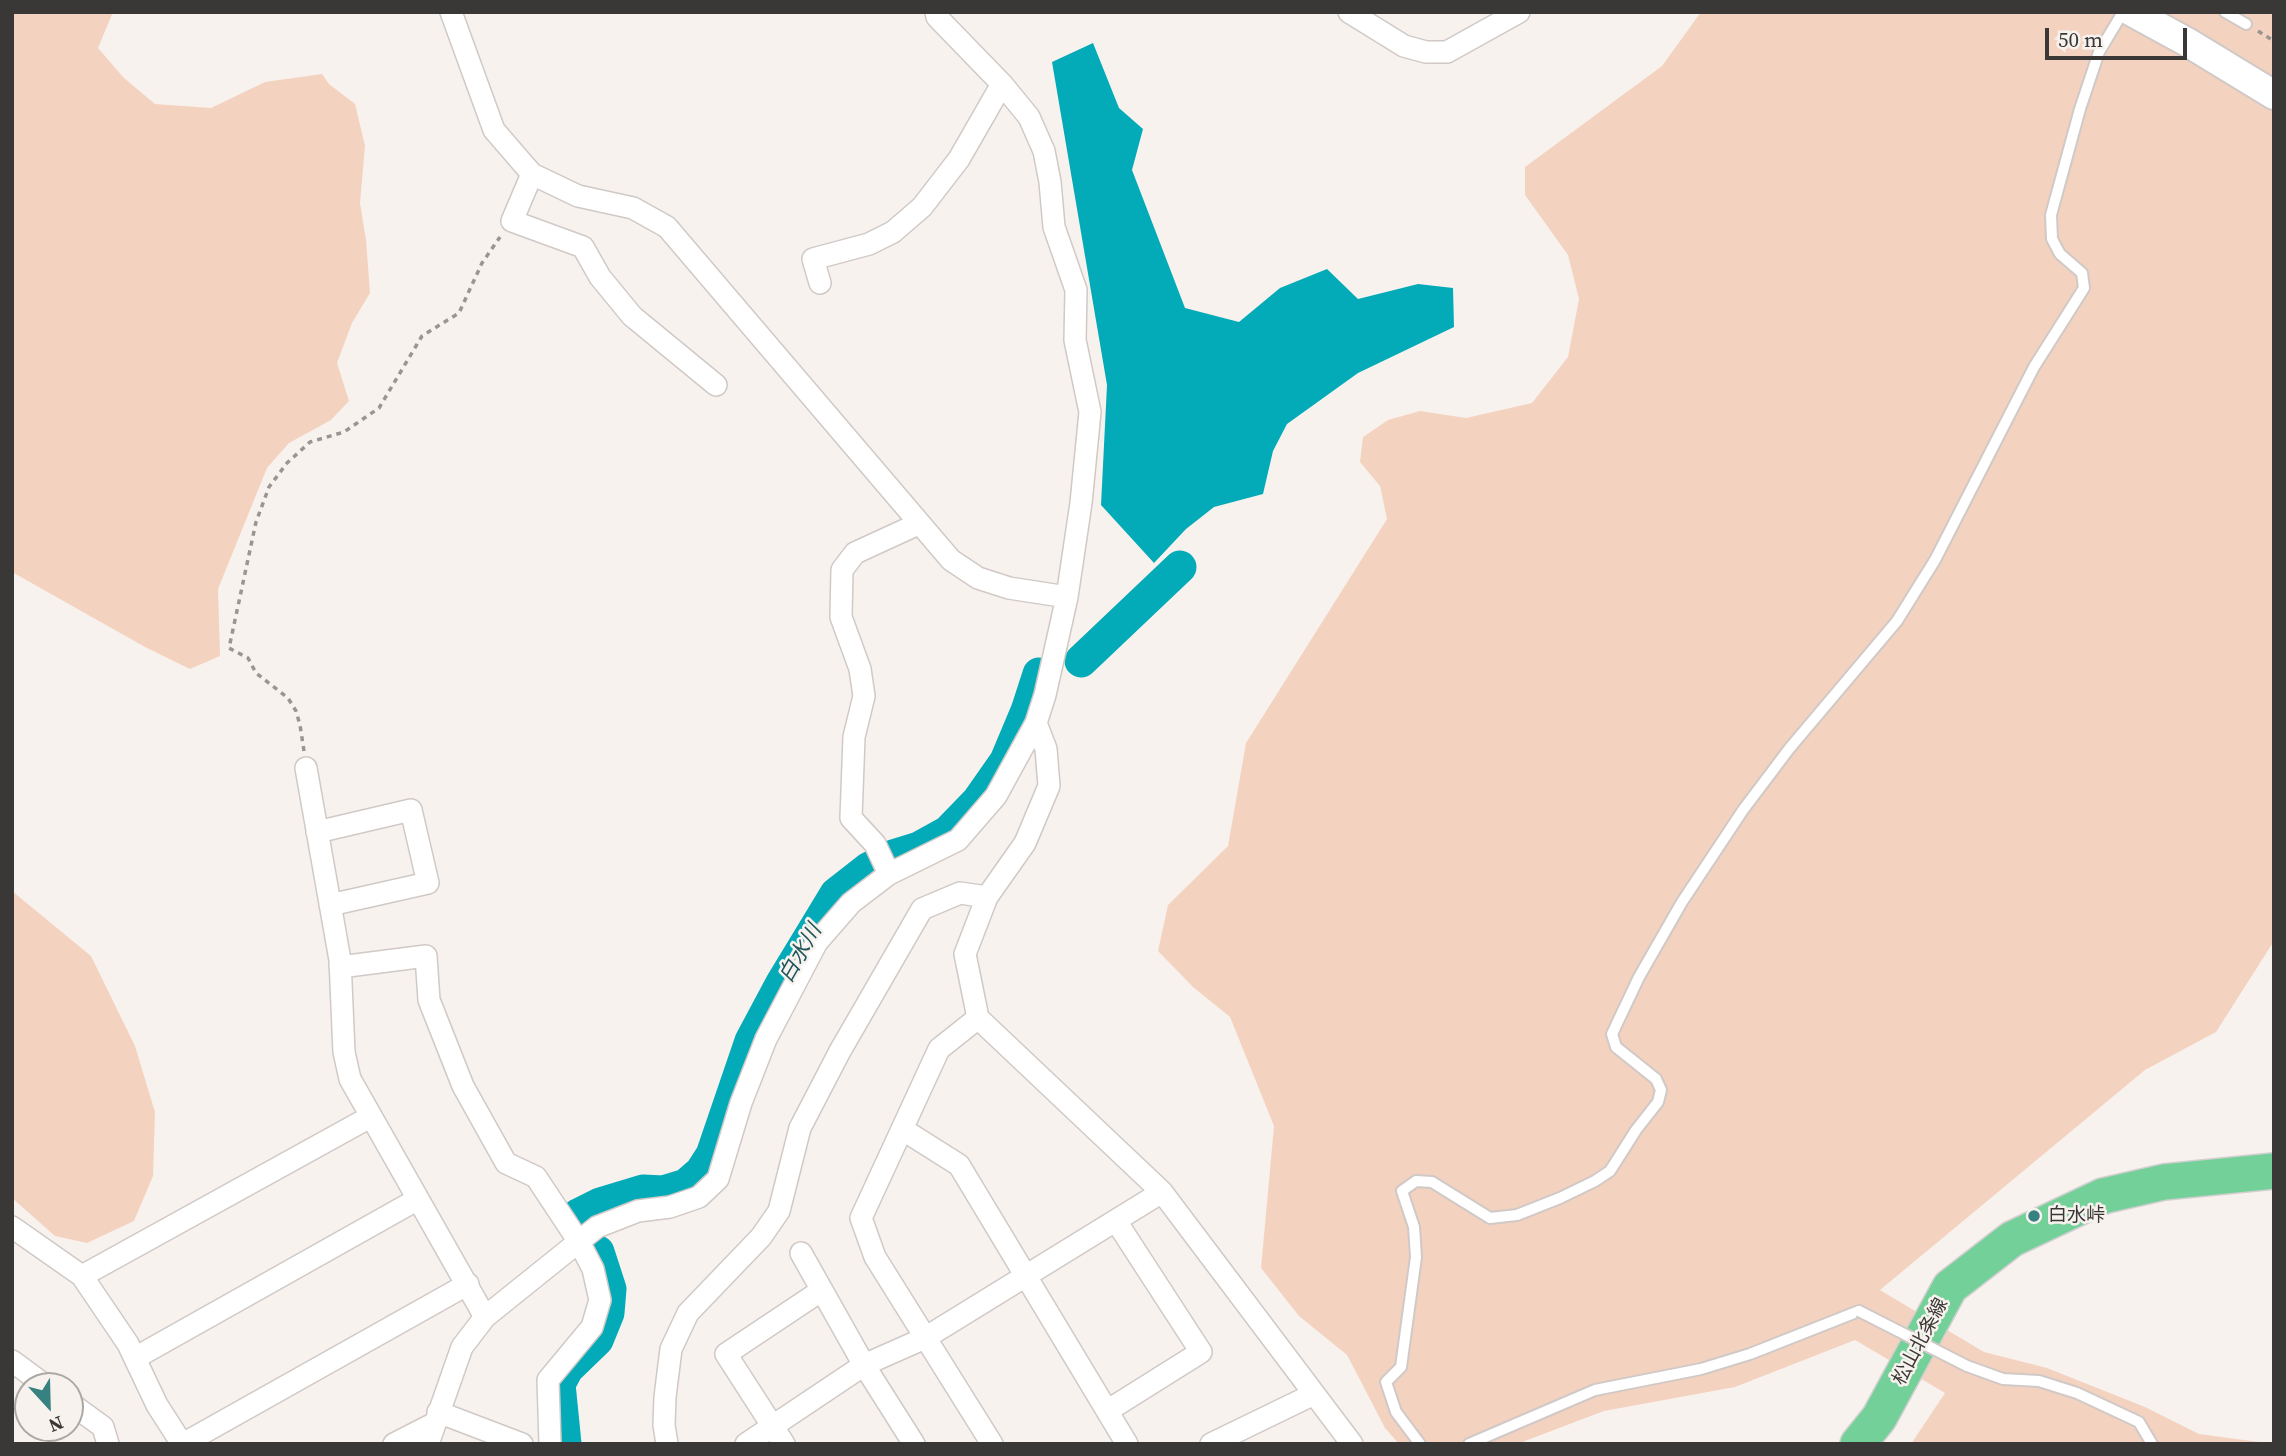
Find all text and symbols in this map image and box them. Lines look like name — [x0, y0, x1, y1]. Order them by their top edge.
scale bar — [2048, 14, 2190, 58]
text: 50 m — [2058, 25, 2103, 54]
water label: 白水川 — [774, 920, 828, 988]
place label: 白水峠 — [2048, 1205, 2105, 1227]
marker: 白水峠 — [2026, 1208, 2042, 1224]
street label: 松山北条線 — [1889, 1295, 1953, 1389]
north arrow — [14, 1372, 84, 1442]
text: N — [45, 1410, 67, 1439]

